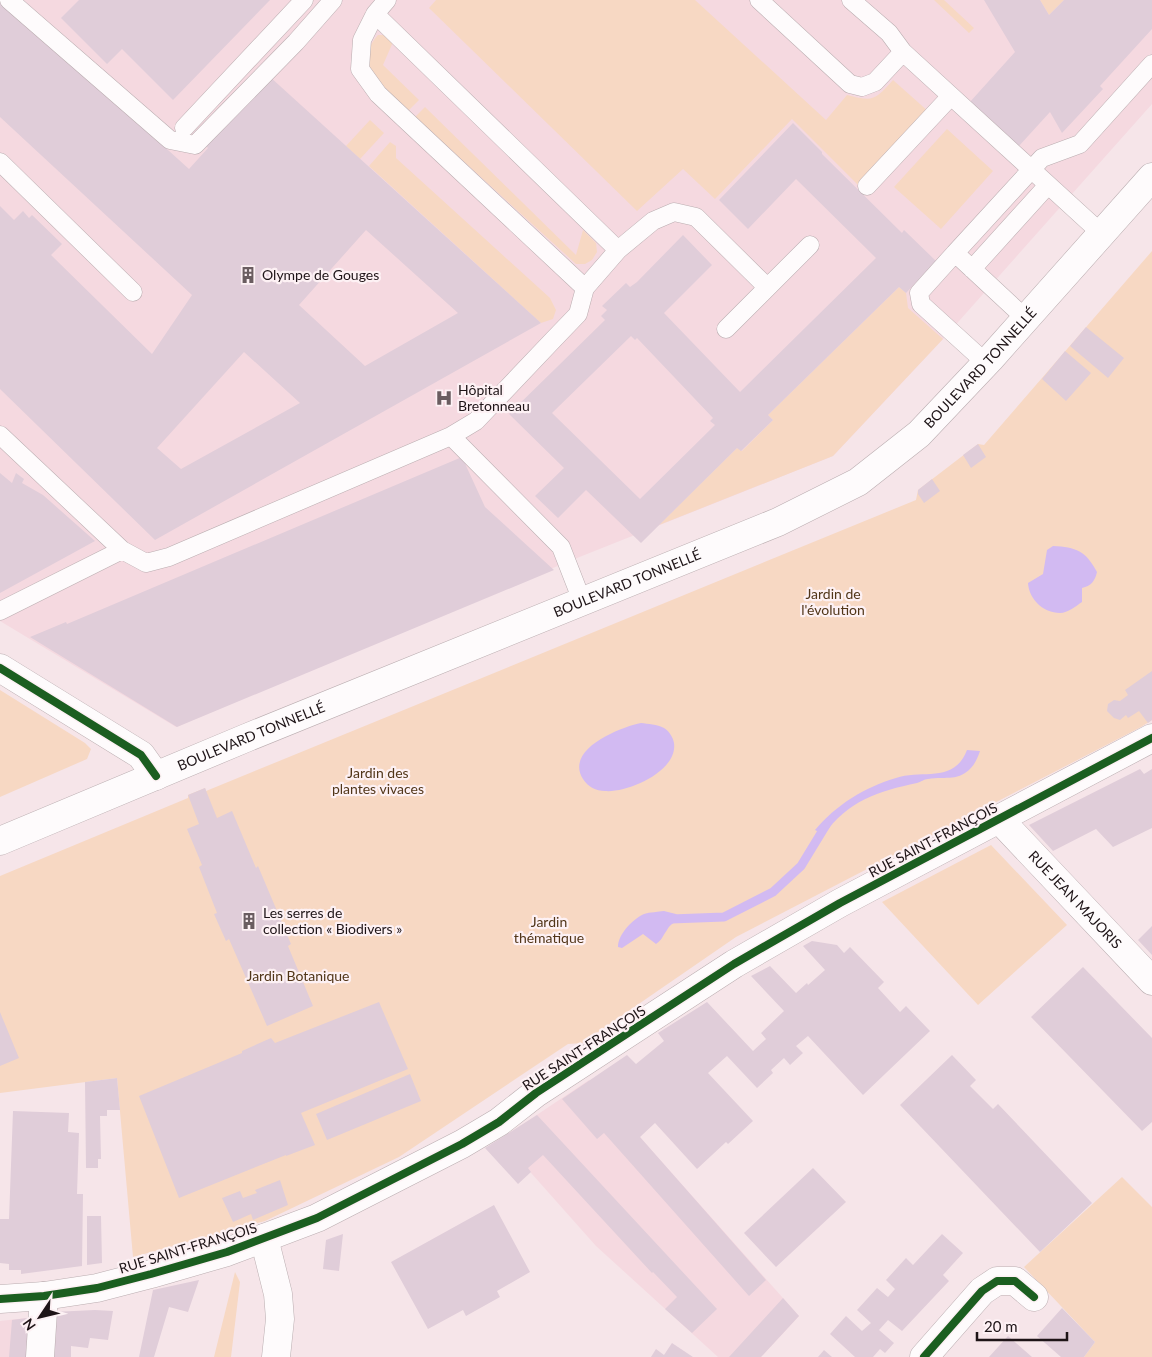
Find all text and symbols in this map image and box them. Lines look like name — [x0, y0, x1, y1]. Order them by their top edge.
building icon: Olympe de Gouges — [238, 265, 258, 285]
place label: Olympe de Gouges — [262, 266, 379, 283]
street label: BOULEVARD TONNELLÉ — [920, 304, 1040, 431]
place label: Hôpital Bretonneau — [458, 381, 530, 414]
hospital icon: Hôpital Bretonneau — [434, 388, 454, 408]
street label: BOULEVARD TONNELLÉ — [551, 545, 703, 620]
park label: Jardin de l'évolution — [801, 585, 865, 618]
street label: BOULEVARD TONNELLÉ — [175, 698, 327, 774]
park label: Jardin des plantes vivaces — [332, 764, 424, 797]
street label: RUE SAINT-FRANÇOIS — [865, 798, 1000, 881]
street label: RUE JEAN MAJORIS — [1025, 847, 1126, 952]
place label: Les serres de collection « Biodivers » — [263, 904, 402, 937]
building icon: Les serres de collection « Biodivers » — [239, 911, 259, 931]
park label: Jardin thématique — [514, 913, 584, 946]
park label: Jardin Botanique — [247, 967, 349, 984]
street label: RUE SAINT-FRANÇOIS — [519, 1001, 649, 1094]
street label: RUE SAINT-FRANÇOIS — [117, 1218, 259, 1277]
north arrow — [15, 1292, 65, 1342]
scale bar — [977, 1310, 1067, 1342]
text: N — [19, 1315, 39, 1334]
text: 20 m — [984, 1317, 1018, 1335]

